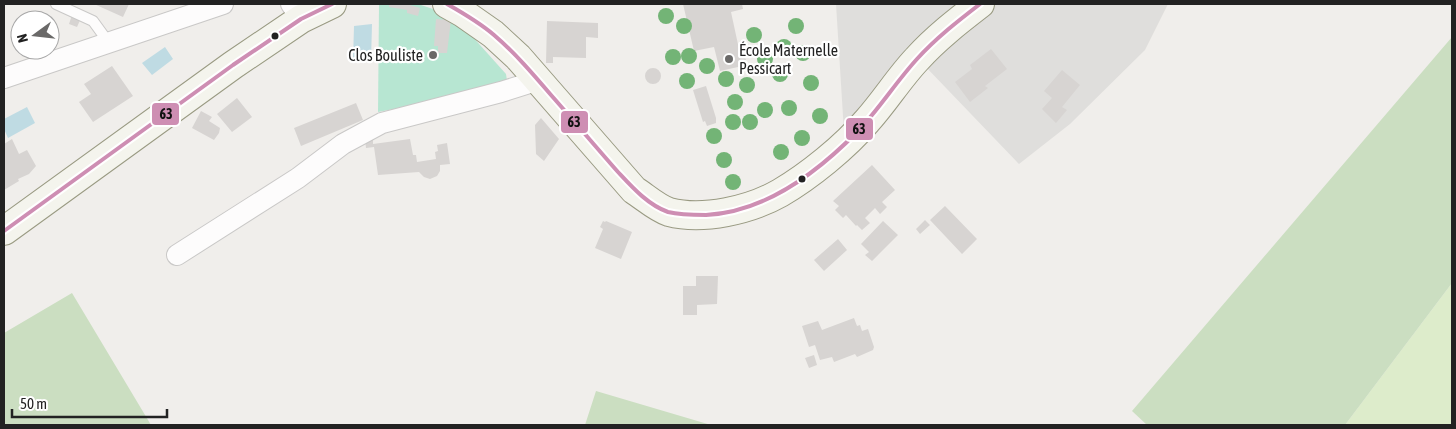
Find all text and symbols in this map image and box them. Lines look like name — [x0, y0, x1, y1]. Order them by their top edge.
north arrow — [10, 10, 60, 60]
unlabelled marker — [270, 31, 280, 41]
text: N — [14, 32, 31, 44]
place label: École Maternelle Pessicart — [739, 41, 838, 77]
place label: Clos Bouliste — [348, 46, 423, 64]
marker: Clos Bouliste — [427, 49, 439, 61]
marker: École Maternelle Pessicart — [723, 53, 735, 65]
line badge: 63 — [151, 102, 180, 126]
text: 63 — [159, 106, 173, 122]
line badge: 63 — [560, 110, 589, 134]
text: 63 — [567, 114, 581, 130]
line badge: 63 — [845, 117, 874, 141]
text: 63 — [852, 121, 866, 137]
unlabelled marker — [797, 174, 807, 184]
scale bar — [12, 386, 168, 418]
text: 50 m — [20, 395, 47, 412]

